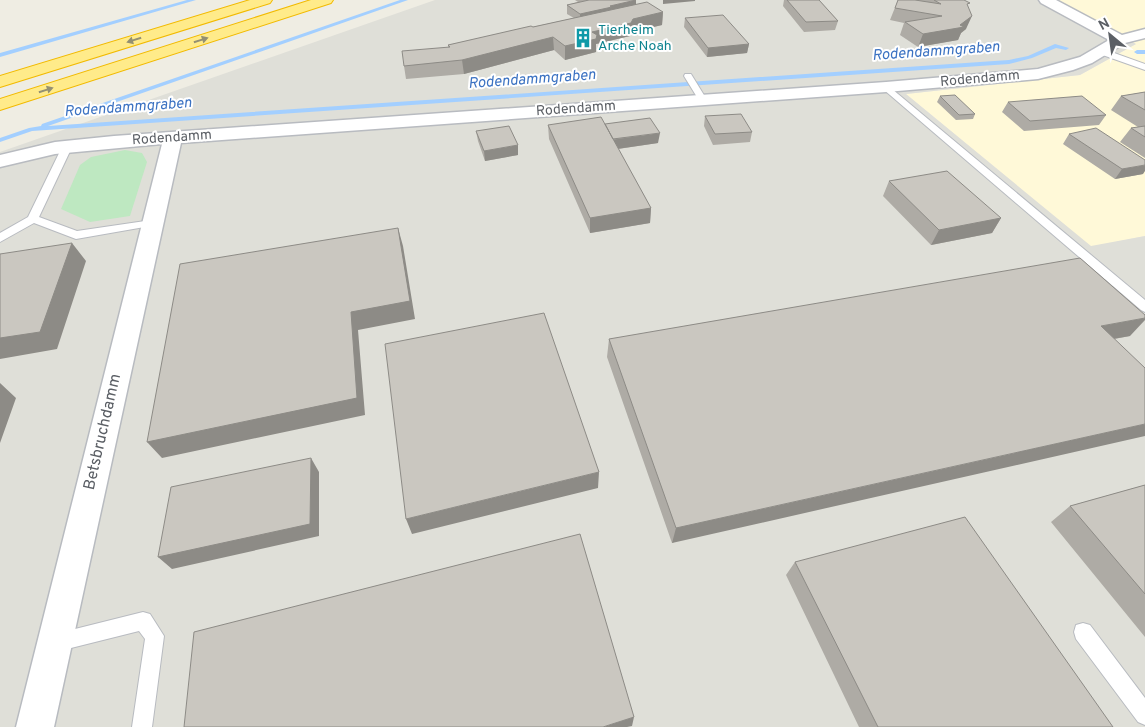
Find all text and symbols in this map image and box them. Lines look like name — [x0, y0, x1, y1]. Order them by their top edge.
north arrow — [1085, 10, 1135, 60]
text: N — [1096, 15, 1113, 35]
place label: Tierheim Arche Noah — [598, 22, 672, 55]
building icon: Tierheim Arche Noah — [572, 27, 594, 49]
one-way arrow — [194, 36, 209, 44]
one-way arrow — [127, 37, 142, 44]
water label: Rodendammgraben — [872, 38, 1000, 66]
water label: Rodendammgraben — [468, 66, 596, 94]
street label: Rodendamm — [939, 67, 1021, 91]
one-way arrow — [39, 86, 54, 93]
water label: Rodendammgraben — [64, 94, 192, 122]
street label: Rodendamm — [536, 98, 616, 120]
street label: Rodendamm — [132, 127, 212, 149]
street label: Betsbruchdamm — [80, 372, 126, 492]

